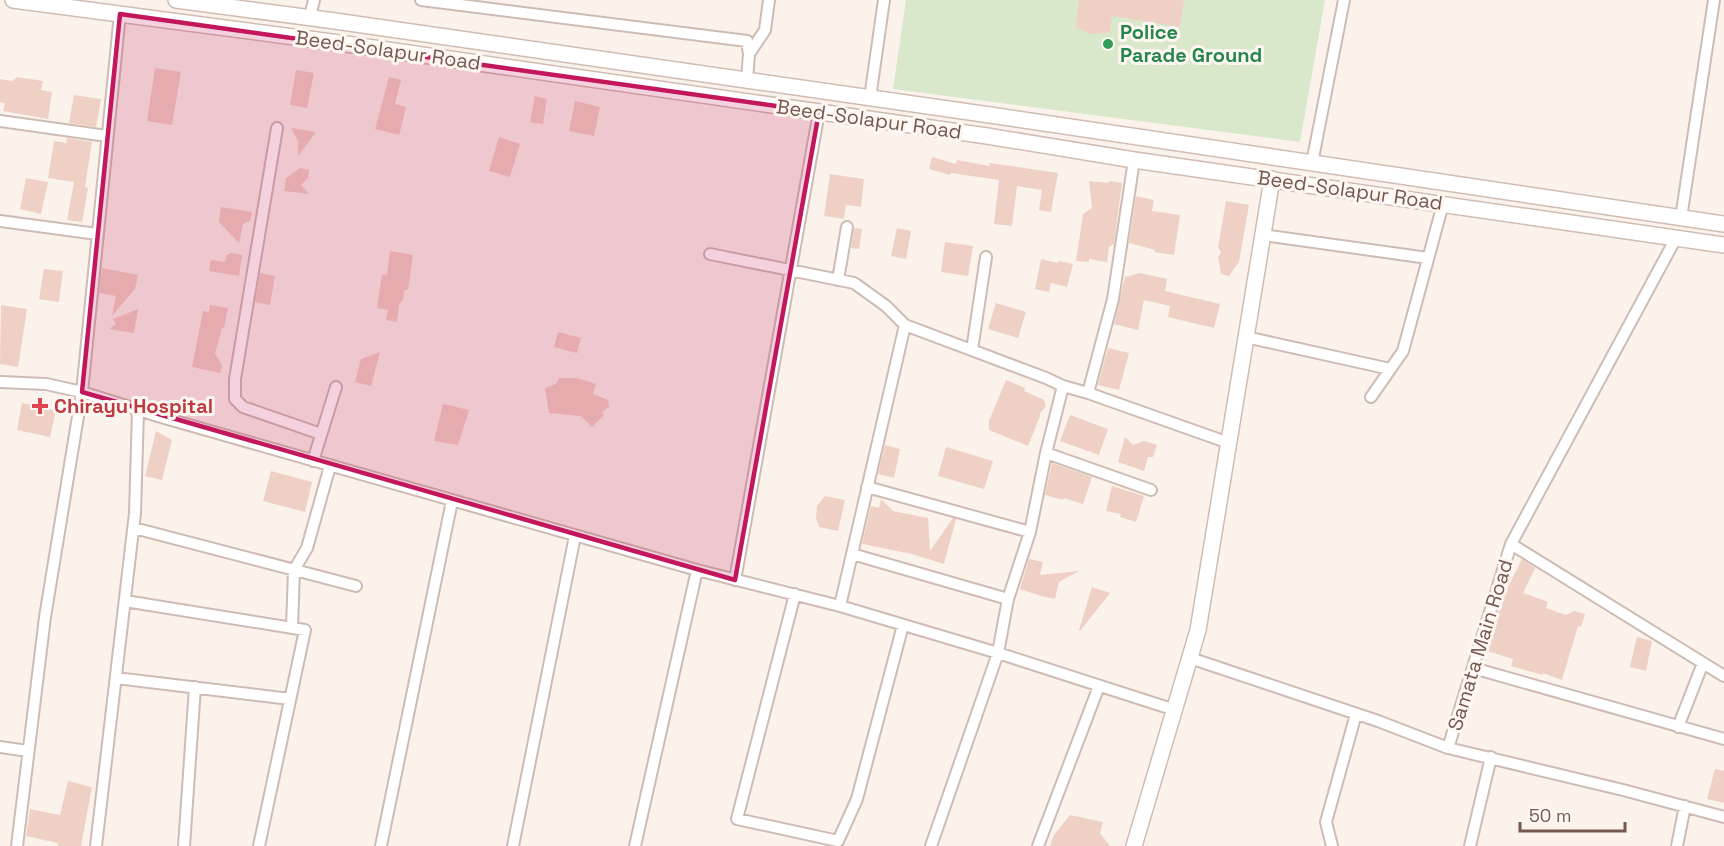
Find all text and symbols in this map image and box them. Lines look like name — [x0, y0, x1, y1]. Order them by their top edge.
place label: Police Parade Ground — [1120, 19, 1262, 68]
street label: Beed-Solapur Road — [294, 24, 482, 76]
marker: Police Parade Ground — [1101, 37, 1115, 51]
street label: Beed-Solapur Road — [775, 93, 963, 145]
street label: Beed-Solapur Road — [1256, 164, 1444, 216]
place label: Chirayu Hospital — [54, 393, 213, 419]
marker: Chirayu Hospital — [31, 397, 49, 415]
street label: Samata Main Road — [1442, 556, 1518, 734]
scale bar — [1520, 795, 1625, 833]
text: 50 m — [1529, 804, 1571, 827]

